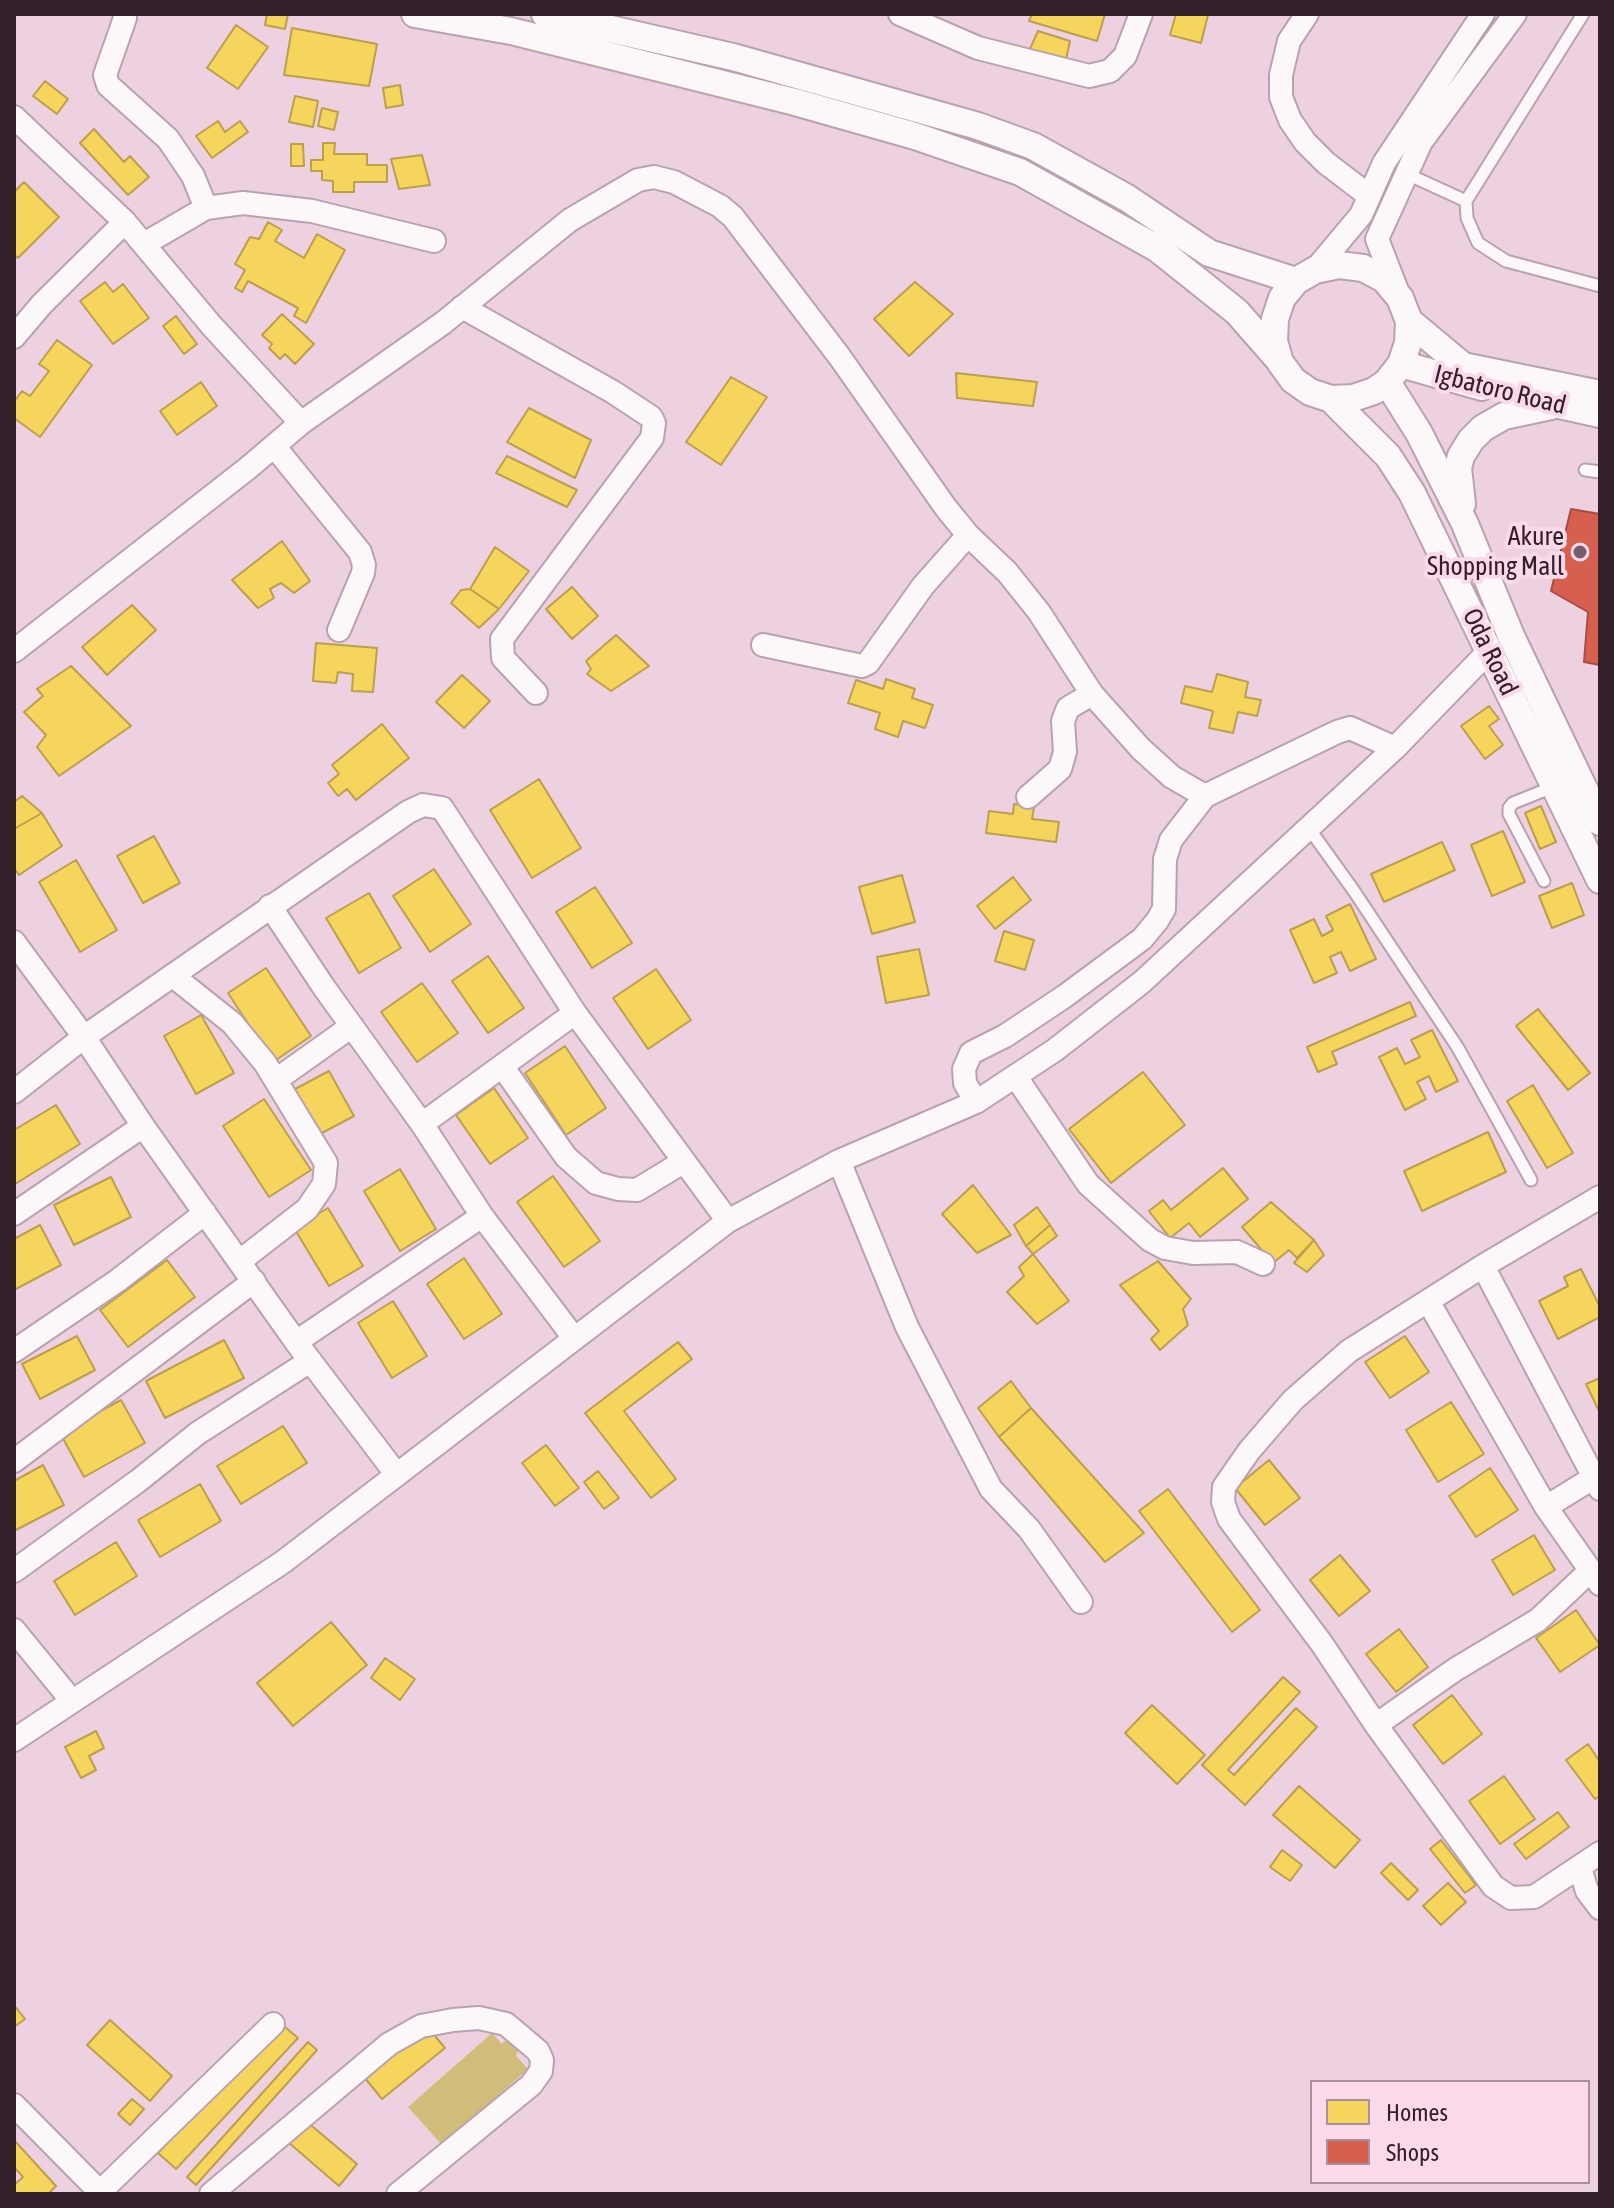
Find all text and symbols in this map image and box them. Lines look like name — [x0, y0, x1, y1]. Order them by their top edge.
street label: Igbatoro Road — [1431, 359, 1569, 421]
place label: Akure Shopping Mall — [1427, 521, 1564, 582]
marker: Akure Shopping Mall — [1571, 543, 1589, 561]
street label: Oda Road — [1456, 603, 1524, 701]
legend — [1310, 2080, 1590, 2184]
text: Homes — [1386, 2099, 1448, 2126]
text: Shops — [1386, 2139, 1439, 2166]

